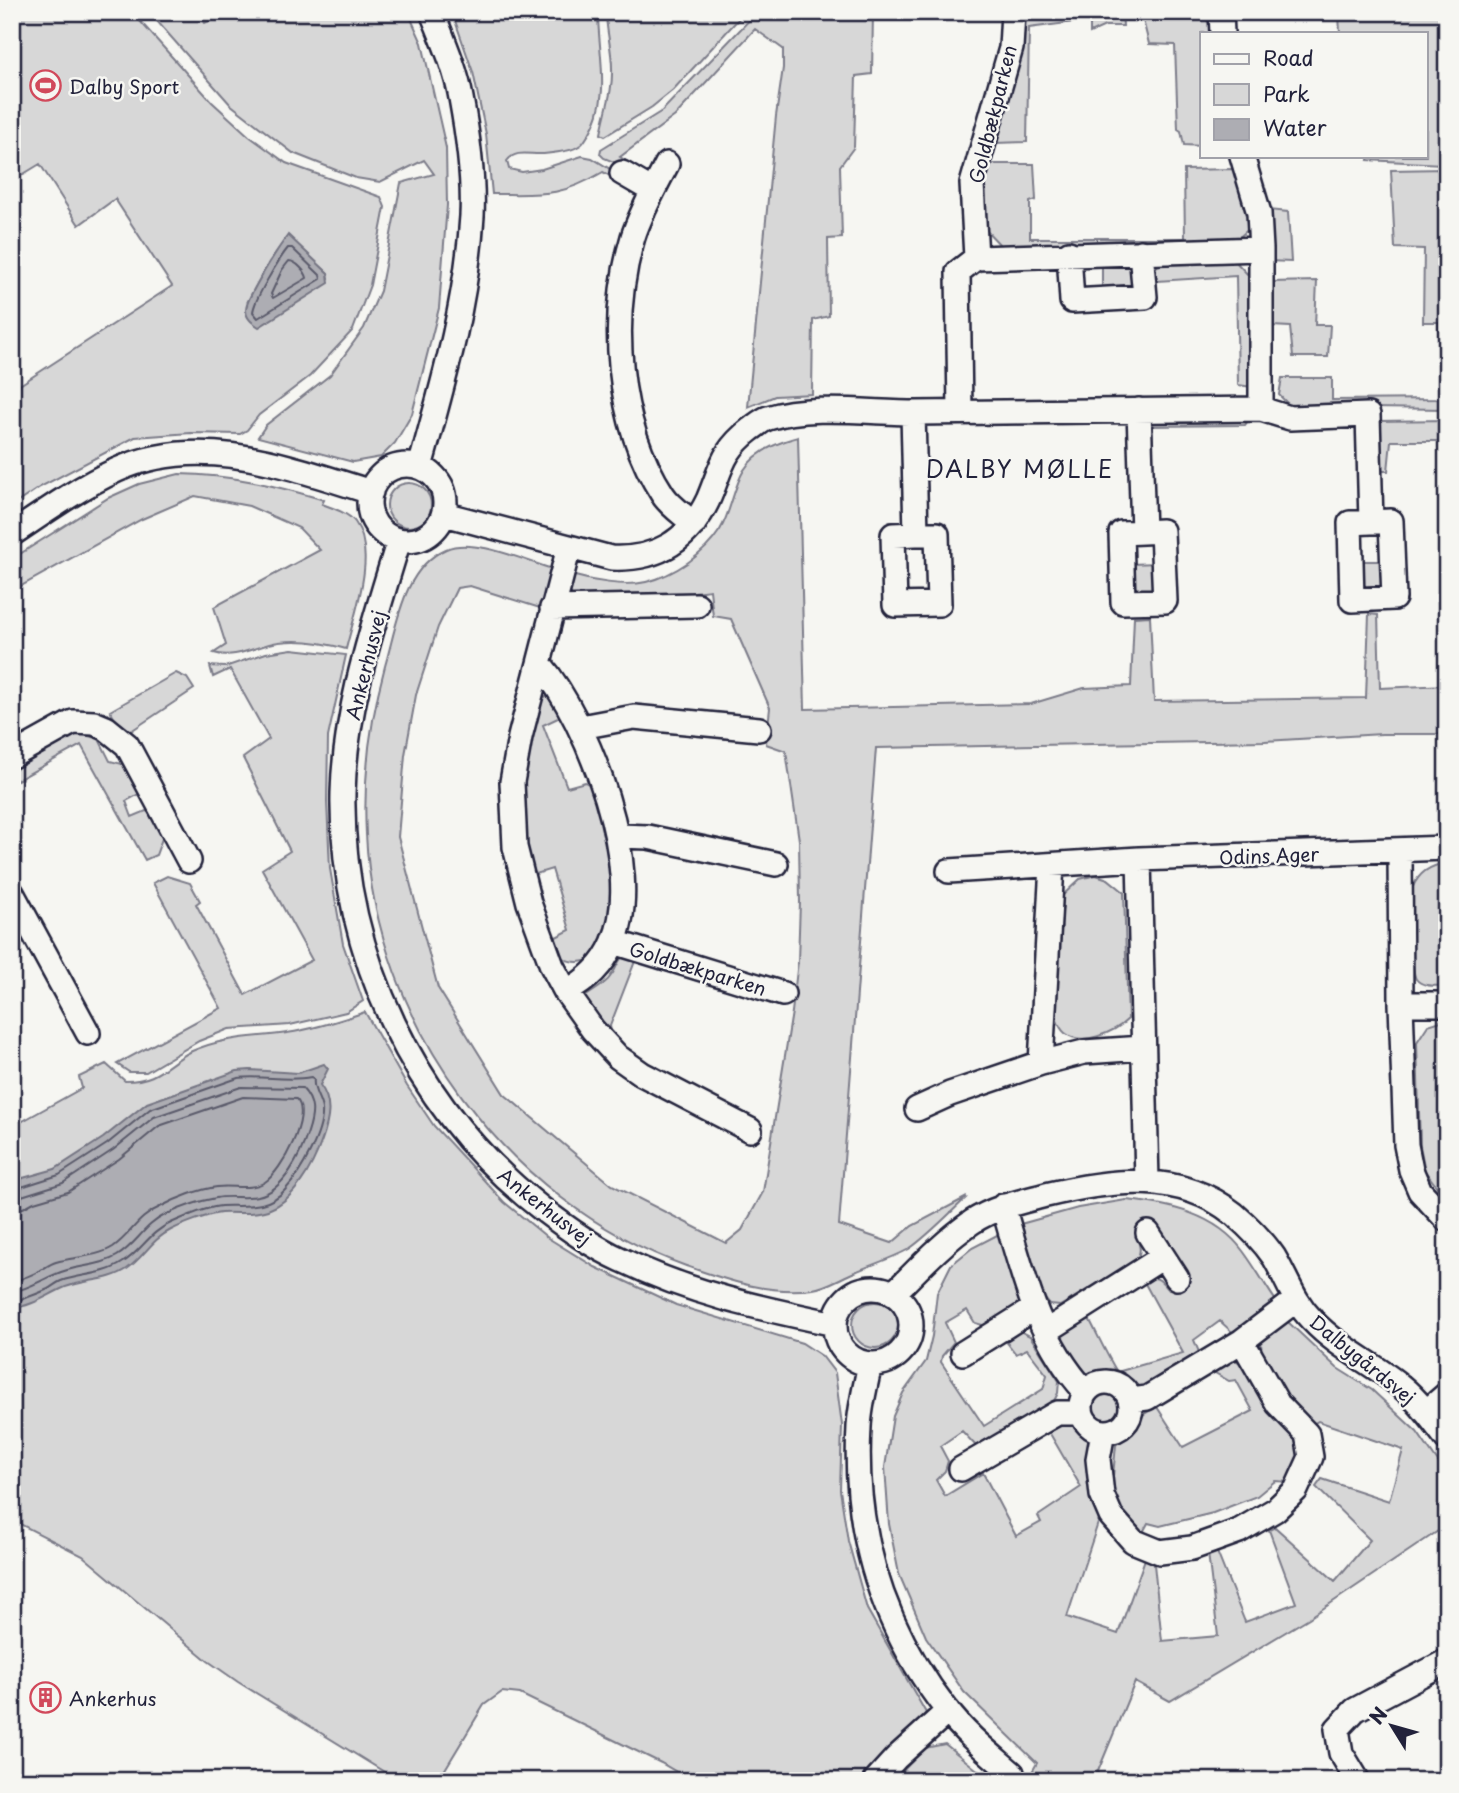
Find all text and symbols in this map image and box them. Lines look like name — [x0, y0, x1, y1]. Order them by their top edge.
legend — [1200, 32, 1428, 158]
text: Road — [1263, 41, 1314, 73]
street label: Goldbækparken — [961, 42, 1023, 186]
sports icon: Dalby Sport — [29, 69, 63, 103]
place label: Dalby Sport — [69, 72, 180, 100]
text: Park — [1263, 77, 1310, 109]
text: Water — [1263, 111, 1327, 143]
district label: DALBY MØLLE — [926, 451, 1114, 486]
street label: Ankerhusvej — [338, 607, 392, 723]
street label: Odins Ager — [1218, 839, 1320, 871]
street label: Goldbækparken — [626, 934, 770, 1002]
street label: Ankerhusvej — [492, 1161, 598, 1251]
street label: Dalbygårdsvej — [1304, 1307, 1422, 1411]
building icon: Ankerhus — [29, 1681, 63, 1715]
place label: Ankerhus — [69, 1684, 156, 1712]
north arrow — [1358, 1692, 1428, 1762]
text: N — [1362, 1701, 1393, 1730]

